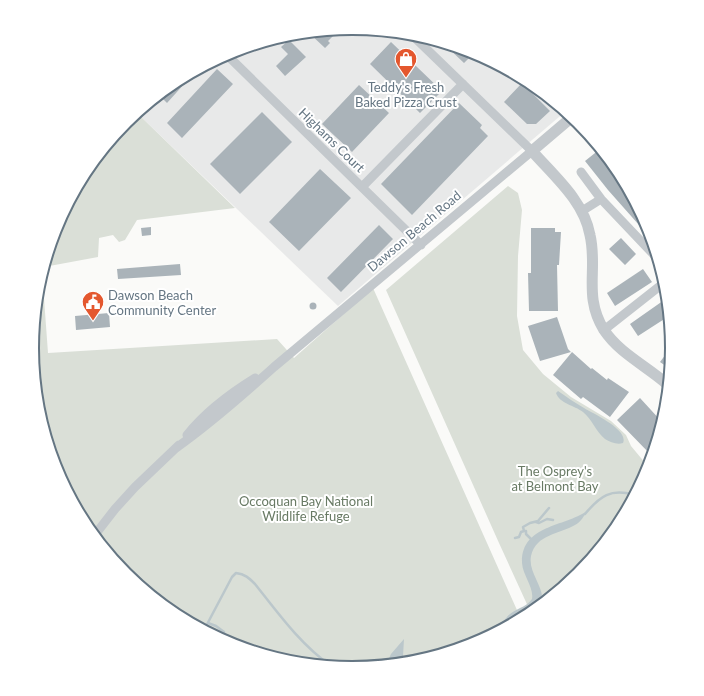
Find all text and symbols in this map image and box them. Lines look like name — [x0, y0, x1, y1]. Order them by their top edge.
shop icon: Teddy's Fresh Baked Pizza Crust — [393, 46, 419, 79]
place label: Teddy's Fresh Baked Pizza Crust — [355, 79, 457, 110]
street label: Highams Court — [296, 104, 369, 176]
street label: Dawson Beach Road — [364, 187, 464, 275]
place label: Dawson Beach Community Center — [108, 287, 216, 318]
public building icon: Dawson Beach Community Center — [80, 289, 106, 322]
park label: The Osprey's at Belmont Bay — [511, 463, 599, 494]
park label: Occoquan Bay National Wildlife Refuge — [239, 493, 373, 524]

